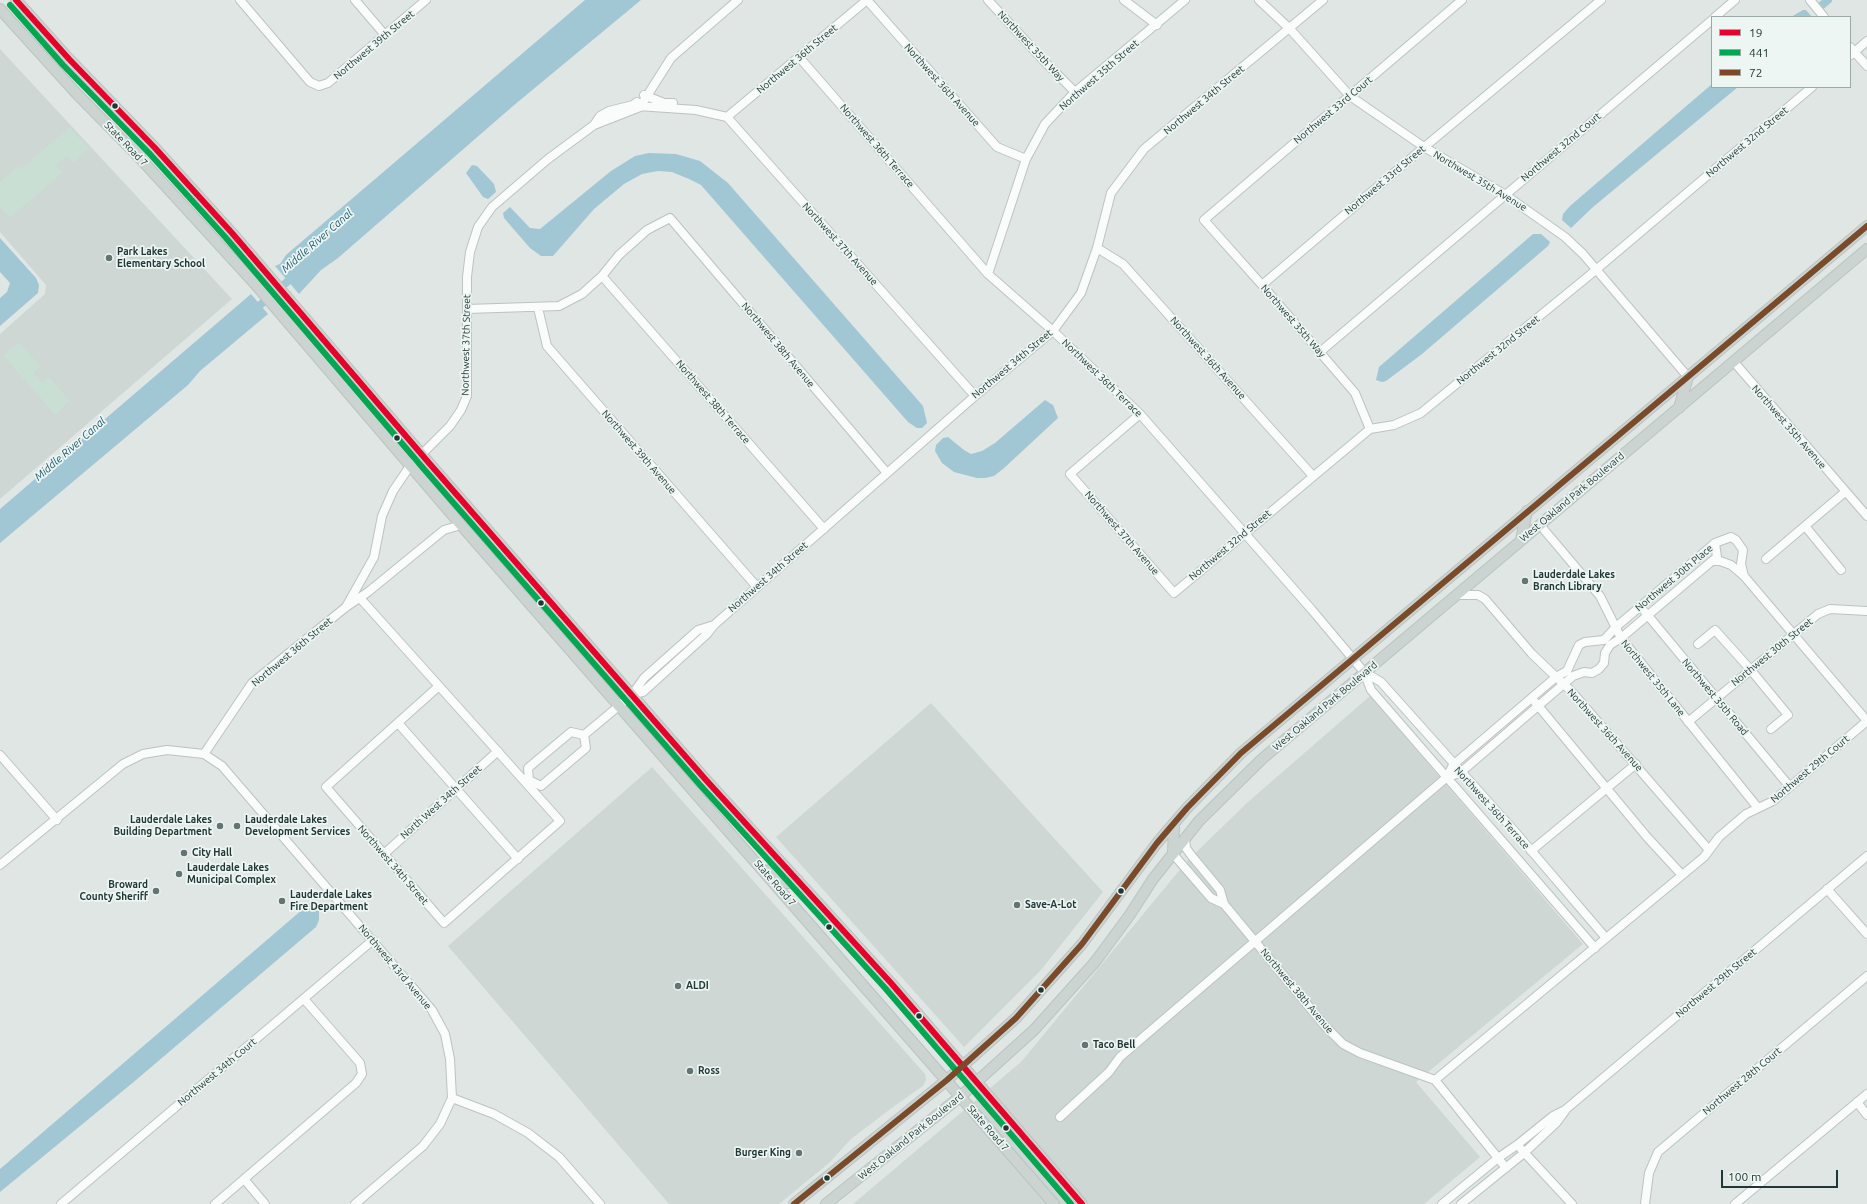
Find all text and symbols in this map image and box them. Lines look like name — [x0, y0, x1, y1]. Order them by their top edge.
street label: Northwest 39th Street — [331, 8, 417, 82]
street label: Northwest 35th Way — [995, 8, 1067, 84]
legend — [1711, 16, 1851, 88]
street label: Northwest 36th Street — [754, 22, 840, 96]
text: 19 — [1749, 26, 1763, 39]
street label: Northwest 35th Street — [1057, 37, 1141, 113]
street label: Northwest 36th Avenue — [902, 41, 982, 129]
text: 441 — [1749, 46, 1769, 59]
street label: Northwest 34th Street — [1161, 63, 1247, 137]
text: 72 — [1749, 66, 1763, 79]
street label: Northwest 33rd Court — [1291, 74, 1375, 146]
unlabelled marker — [110, 101, 120, 111]
street label: Northwest 36th Terrace — [837, 102, 917, 190]
street label: Northwest 32nd Street — [1704, 104, 1790, 180]
street label: Northwest 32nd Court — [1519, 110, 1603, 184]
street label: State Road 7 — [102, 119, 150, 169]
street label: Northwest 33rd Street — [1342, 143, 1428, 217]
street label: Northwest 35th Avenue — [1431, 148, 1529, 214]
street label: Northwest 37th Avenue — [800, 200, 880, 288]
water label: Middle River Canal — [279, 206, 355, 276]
place label: Park Lakes Elementary School — [117, 246, 205, 270]
marker: Park Lakes Elementary School — [104, 253, 114, 263]
street label: Northwest 35th Way — [1258, 282, 1328, 360]
street label: Northwest 37th Street — [459, 294, 473, 396]
street label: Northwest 38th Avenue — [739, 300, 817, 390]
street label: Northwest 32nd Street — [1454, 313, 1542, 387]
street label: Northwest 36th Avenue — [1168, 314, 1248, 402]
street label: Northwest 34th Street — [969, 327, 1055, 401]
street label: Northwest 36th Terrace — [1059, 337, 1145, 419]
street label: Northwest 38th Terrace — [673, 358, 753, 446]
street label: Northwest 35th Avenue — [1749, 383, 1829, 471]
street label: Northwest 39th Avenue — [599, 408, 679, 496]
water label: Middle River Canal — [32, 414, 108, 484]
unlabelled marker — [392, 433, 402, 443]
street label: West Oakland Park Boulevard — [1517, 450, 1627, 544]
street label: Northwest 37th Avenue — [1082, 489, 1162, 577]
street label: Northwest 32nd Street — [1187, 507, 1273, 583]
street label: Northwest 34th Street — [726, 539, 810, 615]
street label: Northwest 30th Place — [1633, 542, 1715, 614]
place label: Lauderdale Lakes Branch Library — [1533, 569, 1615, 592]
marker: Lauderdale Lakes Branch Library — [1520, 576, 1530, 586]
unlabelled marker — [536, 598, 546, 608]
street label: Northwest 36th Street — [249, 615, 335, 689]
street label: Northwest 30th Street — [1729, 615, 1815, 689]
street label: Northwest 35th Lane — [1618, 637, 1688, 719]
street label: Northwest 35th Road — [1679, 656, 1751, 738]
street label: West Oakland Park Boulevard — [1270, 659, 1380, 753]
street label: Northwest 36th Avenue — [1565, 686, 1645, 774]
street label: Northwest 29th Court — [1768, 733, 1852, 805]
street label: North West 34th Street — [398, 762, 484, 842]
street label: Northwest 36th Terrace — [1452, 764, 1532, 852]
place label: Lauderdale Lakes Building Department — [113, 814, 212, 838]
place label: Lauderdale Lakes Development Services — [245, 814, 350, 838]
marker: Lauderdale Lakes Building Department — [215, 821, 225, 831]
marker: Lauderdale Lakes Development Services — [232, 821, 242, 831]
street label: Northwest 34th Street — [355, 823, 431, 907]
place label: City Hall — [192, 847, 232, 859]
marker: City Hall — [179, 848, 189, 858]
street label: State Road 7 — [752, 858, 798, 908]
place label: Lauderdale Lakes Municipal Complex — [187, 862, 276, 886]
marker: Lauderdale Lakes Municipal Complex — [174, 869, 184, 879]
place label: Broward County Sheriff — [79, 879, 148, 902]
marker: Broward County Sheriff — [151, 886, 161, 896]
unlabelled marker — [1116, 886, 1126, 896]
place label: Lauderdale Lakes Fire Department — [290, 889, 372, 912]
marker: Lauderdale Lakes Fire Department — [277, 896, 287, 906]
place label: Save-A-Lot — [1025, 899, 1077, 911]
marker: Save-A-Lot — [1012, 900, 1022, 910]
street label: Northwest 43rd Avenue — [356, 922, 434, 1012]
unlabelled marker — [824, 922, 834, 932]
street label: Northwest 38th Avenue — [1258, 946, 1336, 1036]
street label: Northwest 29th Street — [1673, 946, 1759, 1020]
place label: ALDI — [686, 980, 709, 992]
marker: ALDI — [673, 981, 683, 991]
unlabelled marker — [1036, 985, 1046, 995]
unlabelled marker — [914, 1011, 924, 1021]
street label: Northwest 34th Court — [175, 1036, 259, 1108]
place label: Taco Bell — [1093, 1039, 1135, 1051]
marker: Taco Bell — [1080, 1040, 1090, 1050]
street label: Northwest 28th Court — [1700, 1045, 1784, 1117]
place label: Ross — [698, 1065, 720, 1077]
marker: Ross — [685, 1066, 695, 1076]
street label: West Oakland Park Boulevard — [856, 1090, 966, 1182]
street label: State Road 7 — [965, 1103, 1011, 1153]
unlabelled marker — [1001, 1123, 1011, 1133]
place label: Burger King — [735, 1147, 791, 1159]
marker: Burger King — [794, 1148, 804, 1158]
scale bar — [1723, 1162, 1840, 1188]
text: 100 m — [1728, 1170, 1761, 1183]
unlabelled marker — [822, 1173, 832, 1183]

